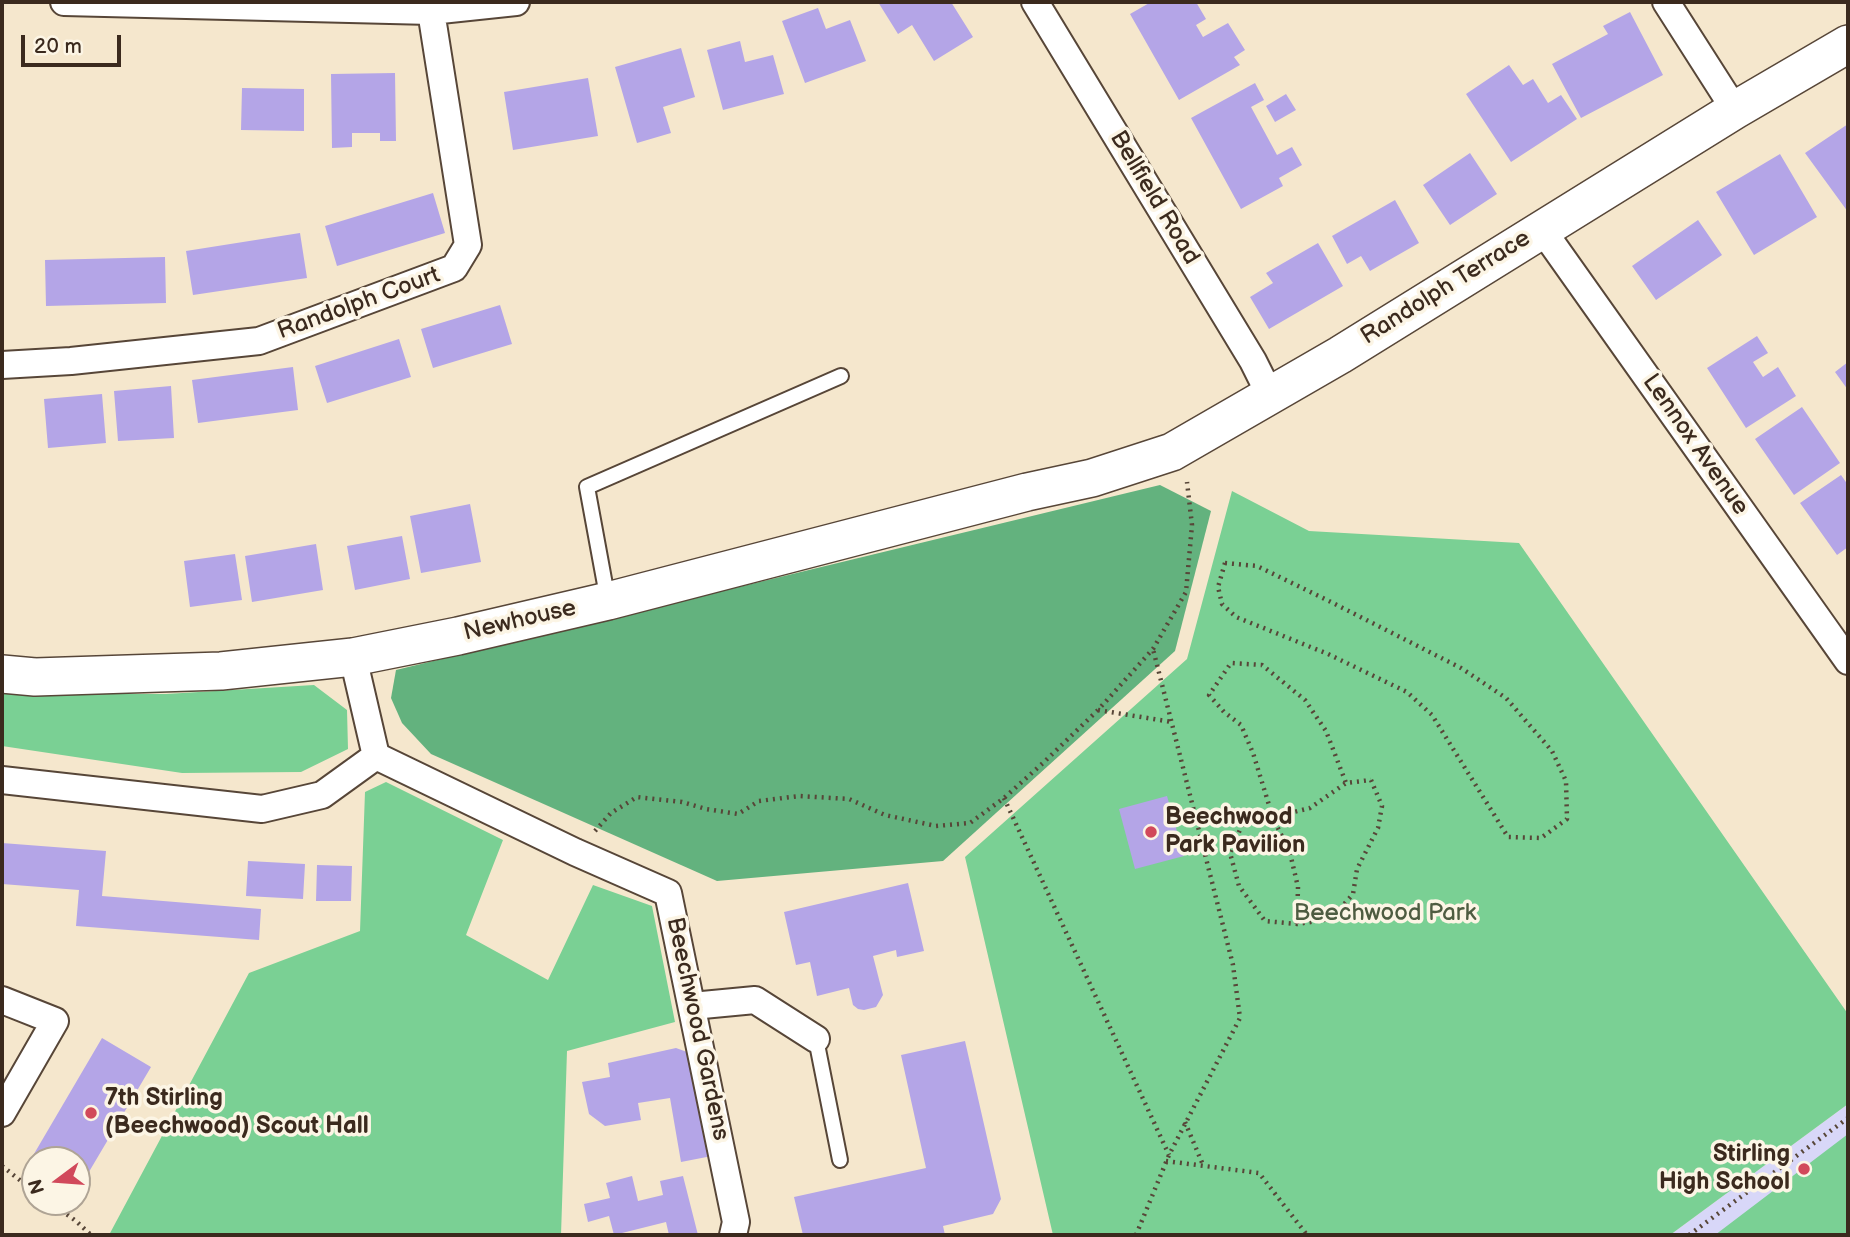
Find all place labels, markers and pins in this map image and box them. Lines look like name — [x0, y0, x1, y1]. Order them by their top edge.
place label: Beechwood Park Pavilion — [1165, 804, 1305, 860]
marker: Beechwood Park Pavilion — [1143, 824, 1159, 840]
place label: 7th Stirling (Beechwood) Scout Hall — [105, 1085, 369, 1141]
marker: 7th Stirling (Beechwood) Scout Hall — [83, 1105, 99, 1121]
place label: Stirling High School — [1659, 1141, 1790, 1197]
marker: Stirling High School — [1796, 1161, 1812, 1177]

